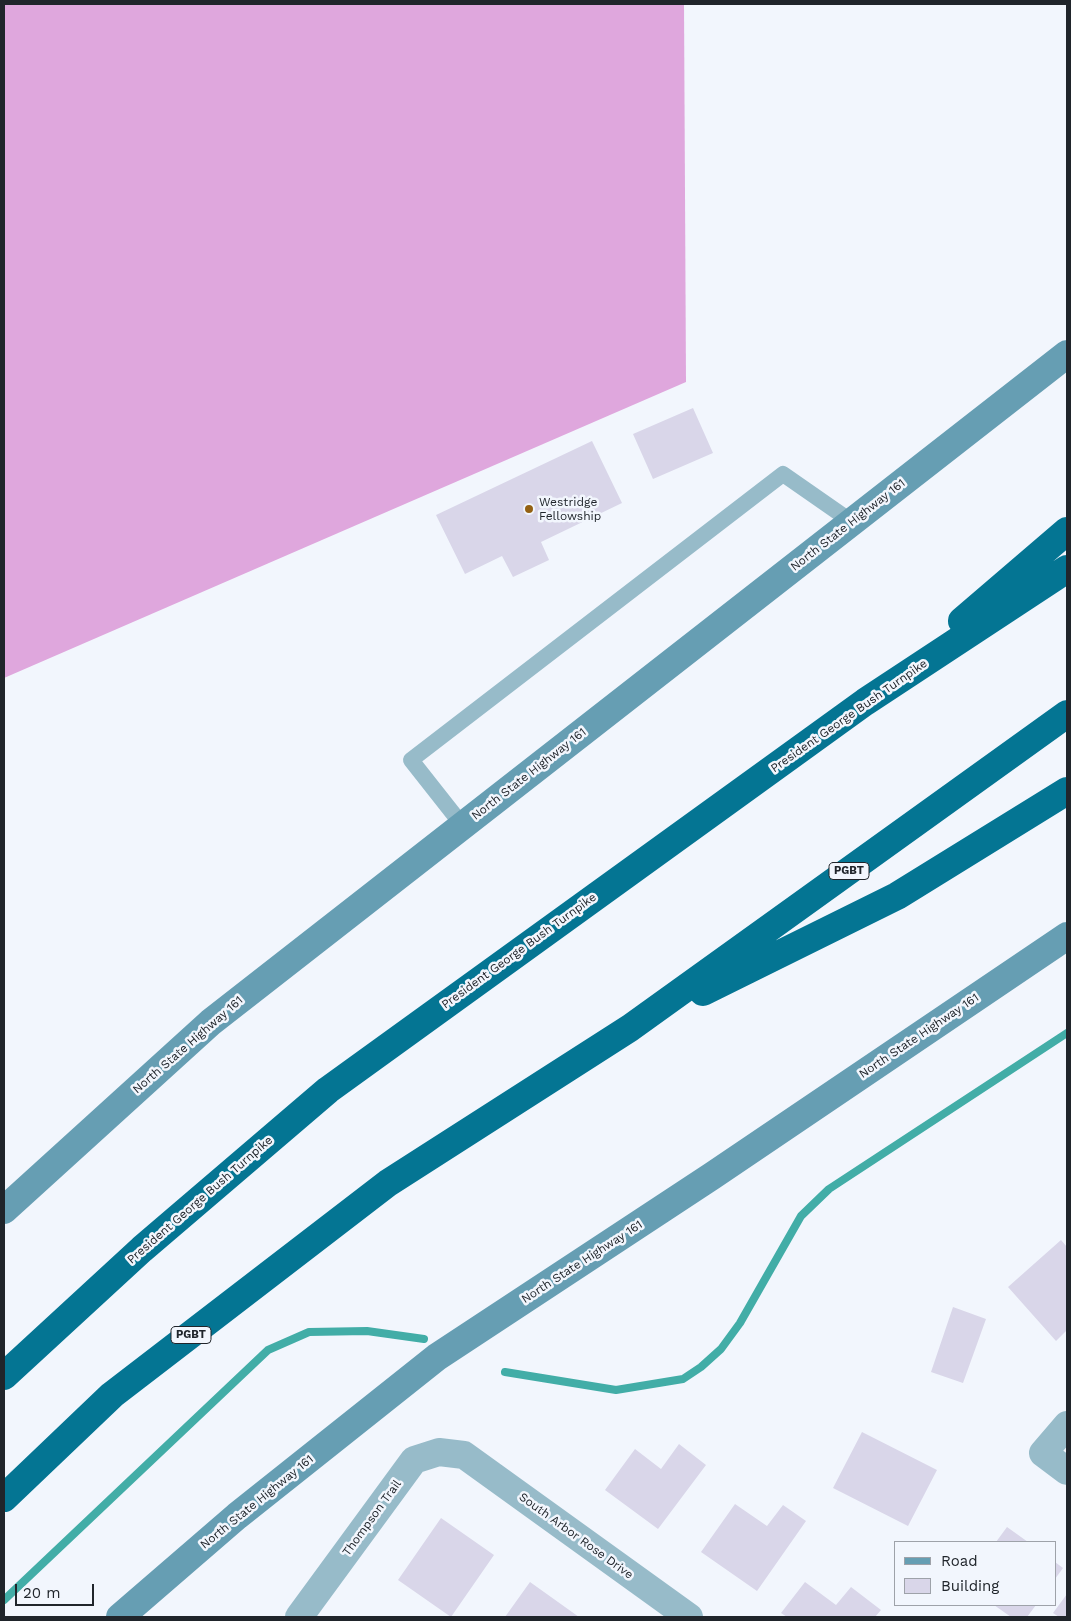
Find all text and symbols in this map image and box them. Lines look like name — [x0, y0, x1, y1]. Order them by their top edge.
street label: North State Highway 161 — [788, 476, 908, 574]
place label: Westridge Fellowship — [539, 495, 601, 523]
marker: Westridge Fellowship — [523, 503, 535, 515]
street label: President George Bush Turnpike — [768, 656, 930, 776]
street label: North State Highway 161 — [469, 725, 589, 823]
road number: PGBT — [829, 862, 869, 879]
street label: President George Bush Turnpike — [439, 890, 599, 1012]
street label: North State Highway 161 — [856, 991, 982, 1081]
street label: North State Highway 161 — [130, 993, 246, 1097]
street label: President George Bush Turnpike — [124, 1133, 276, 1267]
street label: North State Highway 161 — [519, 1217, 645, 1307]
road number: PGBT — [171, 1326, 211, 1344]
street label: North State Highway 161 — [198, 1452, 316, 1552]
street label: Thompson Trail — [340, 1477, 404, 1559]
street label: South Arbor Rose Drive — [516, 1490, 636, 1582]
legend — [894, 1541, 1056, 1606]
text: Road — [941, 1552, 978, 1570]
scale bar — [18, 1574, 96, 1606]
text: Building — [941, 1577, 999, 1595]
text: 20 m — [23, 1584, 61, 1602]

